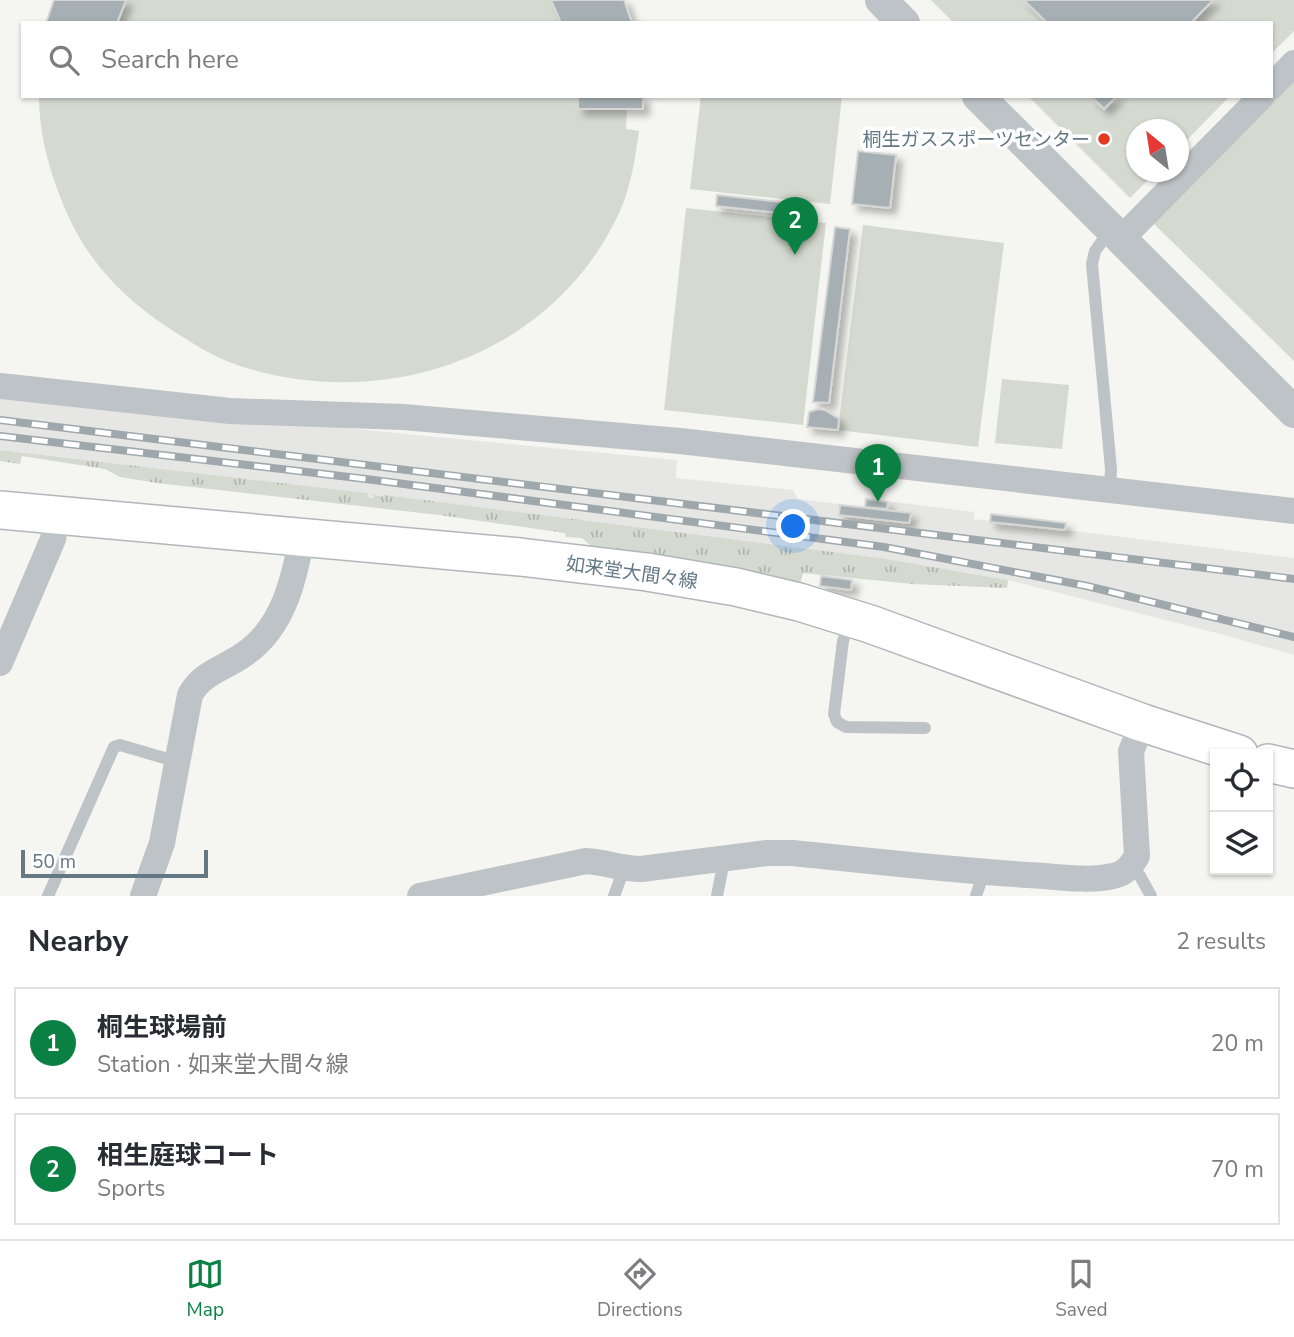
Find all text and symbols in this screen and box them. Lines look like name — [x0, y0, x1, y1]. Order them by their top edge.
search box — [21, 21, 1273, 98]
icon: search — [45, 41, 83, 79]
text: Search here — [101, 42, 239, 77]
north arrow — [1126, 119, 1189, 182]
place label: 桐生ガススポーツセンター — [862, 127, 1090, 153]
marker: 桐生ガススポーツセンター — [1096, 131, 1112, 147]
pin: 2 — [772, 197, 818, 255]
pin: 1 — [855, 444, 901, 502]
your location — [776, 509, 810, 543]
street label: 如来堂大間々線 — [564, 551, 700, 595]
map controls — [1210, 749, 1273, 875]
button: locate — [1210, 749, 1273, 812]
button: layers — [1210, 812, 1273, 875]
scale bar — [21, 847, 208, 879]
text: 50 m — [32, 849, 76, 875]
text: Nearby — [28, 921, 128, 962]
text: 2 results — [1176, 926, 1266, 957]
text: 桐生球場前 — [97, 1010, 227, 1045]
text: 1 — [46, 1028, 60, 1059]
text: 20 m — [1211, 1028, 1264, 1059]
text: Station · 如来堂大間々線 — [97, 1049, 349, 1080]
text: 相生庭球コート — [97, 1138, 279, 1173]
text: 2 — [46, 1154, 60, 1185]
text: 70 m — [1211, 1154, 1264, 1185]
text: Sports — [97, 1173, 165, 1204]
tab: Map — [186, 1255, 224, 1323]
tab: Directions — [597, 1255, 683, 1323]
tab: Saved — [1055, 1255, 1108, 1323]

